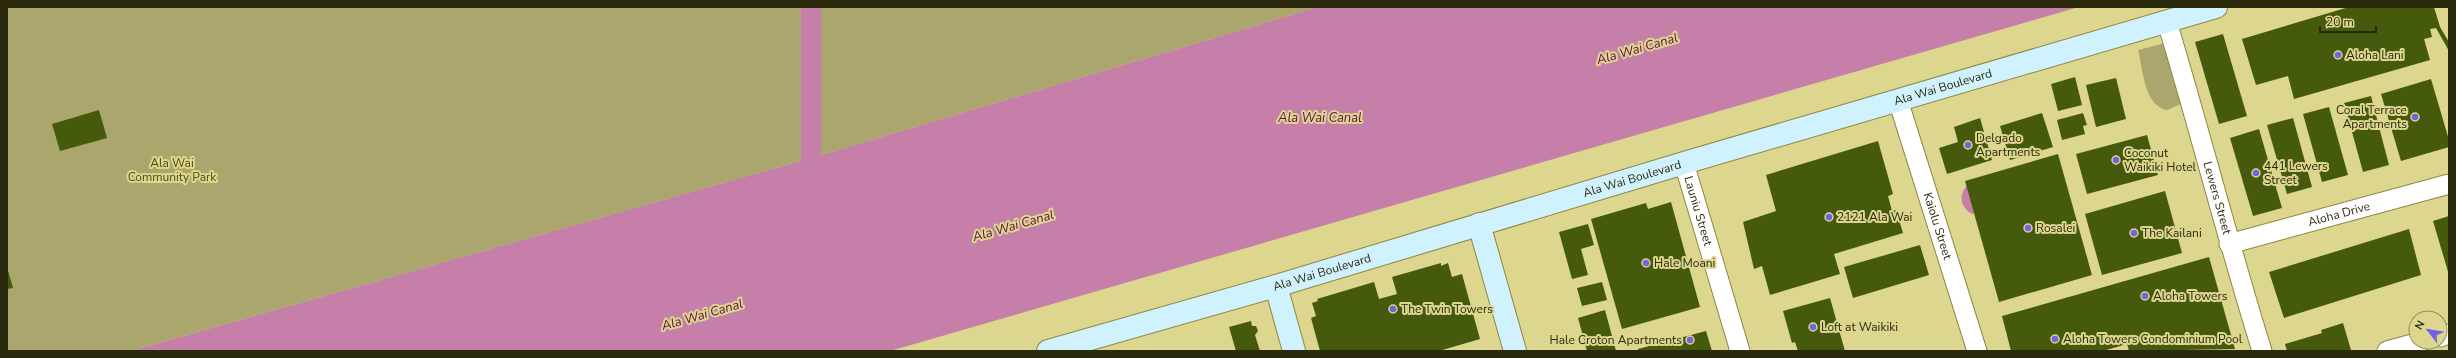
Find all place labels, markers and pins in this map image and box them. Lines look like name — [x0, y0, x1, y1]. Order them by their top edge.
place label: Aloha Lani — [2346, 47, 2404, 63]
marker: Aloha Lani — [2333, 50, 2343, 60]
place label: Coral Terrace Apartments — [2336, 102, 2407, 132]
marker: Coral Terrace Apartments — [2410, 112, 2420, 122]
place label: Delgado Apartments — [1976, 130, 2041, 160]
marker: Delgado Apartments — [1963, 140, 1973, 150]
place label: Coconut Waikiki Hotel — [2124, 145, 2197, 175]
marker: Coconut Waikiki Hotel — [2111, 155, 2121, 165]
place label: 441 Lewers Street — [2264, 158, 2328, 188]
marker: 441 Lewers Street — [2251, 168, 2261, 178]
place label: 2121 Ala Wai — [1837, 209, 1912, 225]
marker: 2121 Ala Wai — [1824, 212, 1834, 222]
place label: Rosalei — [2036, 220, 2075, 236]
marker: Rosalei — [2023, 223, 2033, 233]
place label: The Kailani — [2142, 225, 2202, 241]
marker: The Kailani — [2129, 228, 2139, 238]
place label: Hale Moani — [1654, 255, 1715, 271]
marker: Hale Moani — [1641, 258, 1651, 268]
place label: Aloha Towers — [2153, 288, 2228, 304]
marker: Aloha Towers — [2140, 291, 2150, 301]
place label: The Twin Towers — [1401, 301, 1493, 317]
marker: The Twin Towers — [1388, 304, 1398, 314]
place label: Loft at Waikiki — [1821, 319, 1898, 335]
marker: Loft at Waikiki — [1808, 322, 1818, 332]
place label: Aloha Towers Condominium Pool — [2063, 331, 2243, 347]
place label: Hale Croton Apartments — [1550, 332, 1682, 348]
marker: Aloha Towers Condominium Pool — [2050, 334, 2060, 344]
marker: Hale Croton Apartments — [1685, 335, 1695, 345]

